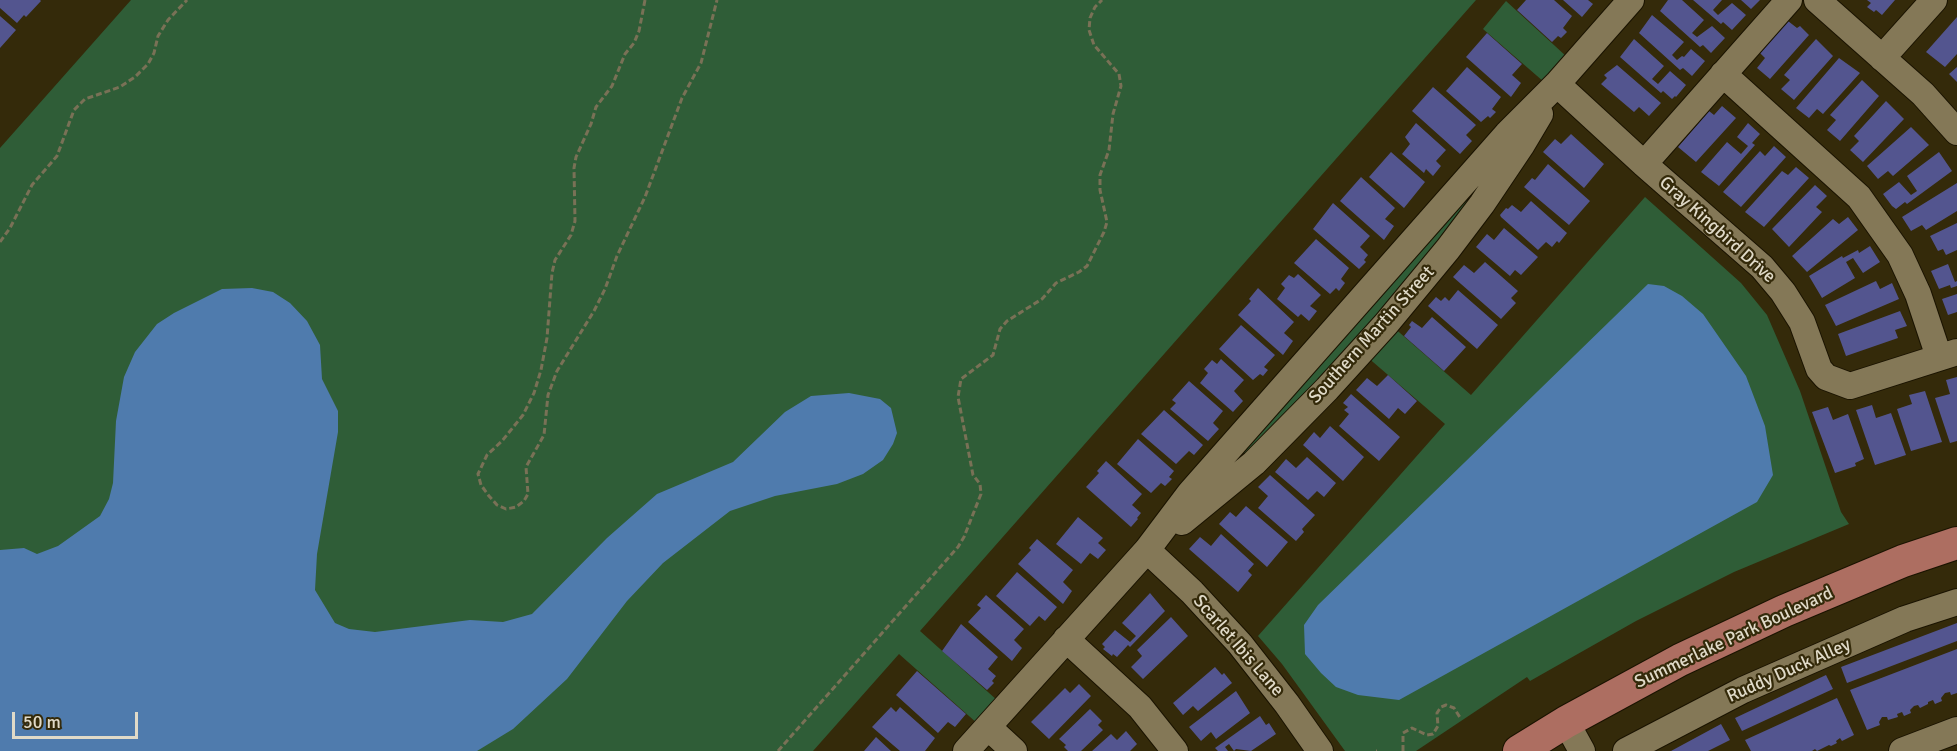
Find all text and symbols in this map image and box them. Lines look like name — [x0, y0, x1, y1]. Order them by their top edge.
street label: Gray Kingbird Drive — [1654, 172, 1780, 288]
street label: Southern Martin Street — [1305, 262, 1439, 408]
street label: Summerlake Park Boulevard — [1632, 583, 1836, 693]
street label: Scarlet Ibis Lane — [1188, 591, 1288, 701]
street label: Ruddy Duck Alley — [1724, 634, 1854, 708]
scale bar — [15, 700, 141, 738]
text: 50 m — [23, 711, 61, 733]

